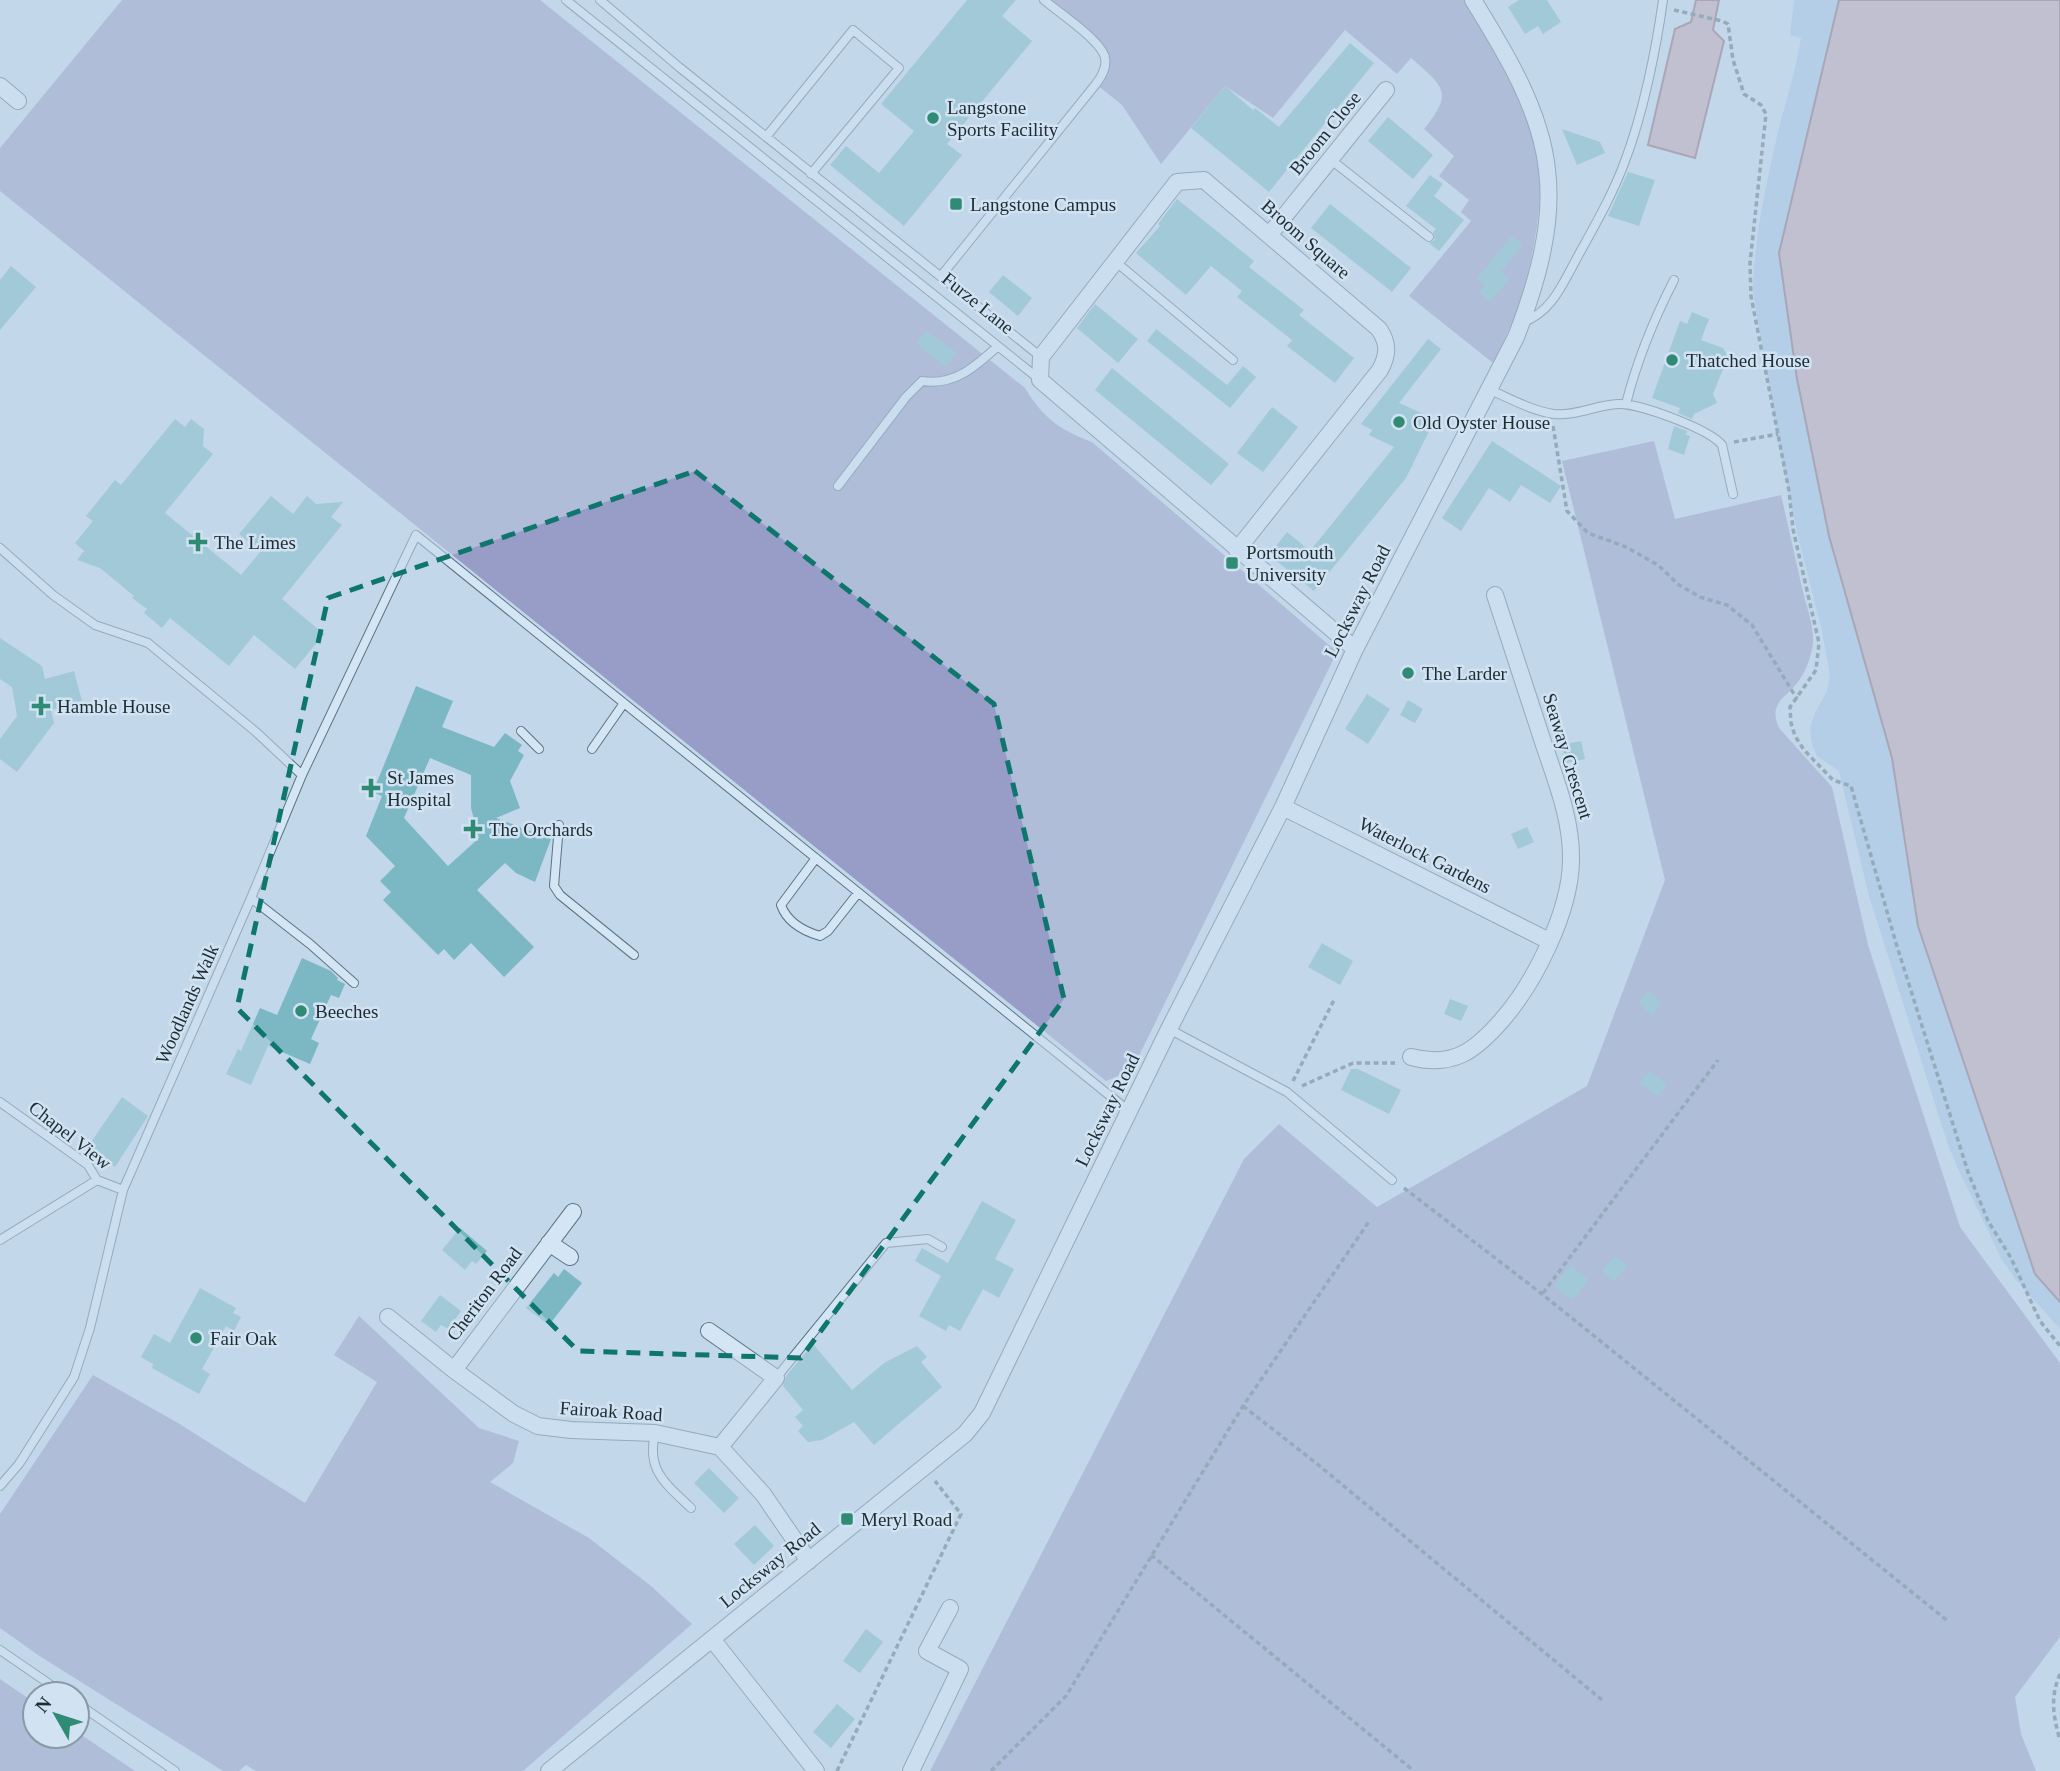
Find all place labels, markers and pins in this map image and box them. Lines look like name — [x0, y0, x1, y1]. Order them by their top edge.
place label: Langstone Sports Facility — [947, 97, 1059, 140]
marker: Langstone Sports Facility — [925, 110, 941, 126]
place label: Langstone Campus — [970, 194, 1116, 215]
marker: Langstone Campus — [948, 196, 964, 212]
place label: Thatched House — [1686, 350, 1810, 371]
marker: Thatched House — [1664, 352, 1680, 368]
place label: Old Oyster House — [1413, 412, 1550, 433]
marker: Old Oyster House — [1391, 414, 1407, 430]
marker: The Limes — [188, 532, 208, 552]
place label: The Limes — [214, 532, 296, 553]
place label: Portsmouth University — [1246, 542, 1334, 585]
marker: Portsmouth University — [1224, 555, 1240, 571]
place label: The Larder — [1422, 663, 1508, 684]
marker: The Larder — [1400, 665, 1416, 681]
marker: Hamble House — [31, 696, 51, 716]
place label: Hamble House — [57, 696, 170, 717]
place label: St James Hospital — [387, 767, 454, 810]
marker: St James Hospital — [361, 778, 381, 798]
marker: The Orchards — [463, 819, 483, 839]
place label: The Orchards — [489, 819, 593, 840]
place label: Beeches — [315, 1001, 378, 1022]
marker: Beeches — [293, 1003, 309, 1019]
place label: Fair Oak — [210, 1328, 278, 1349]
marker: Fair Oak — [188, 1330, 204, 1346]
place label: Meryl Road — [861, 1509, 953, 1530]
marker: Meryl Road — [839, 1511, 855, 1527]

